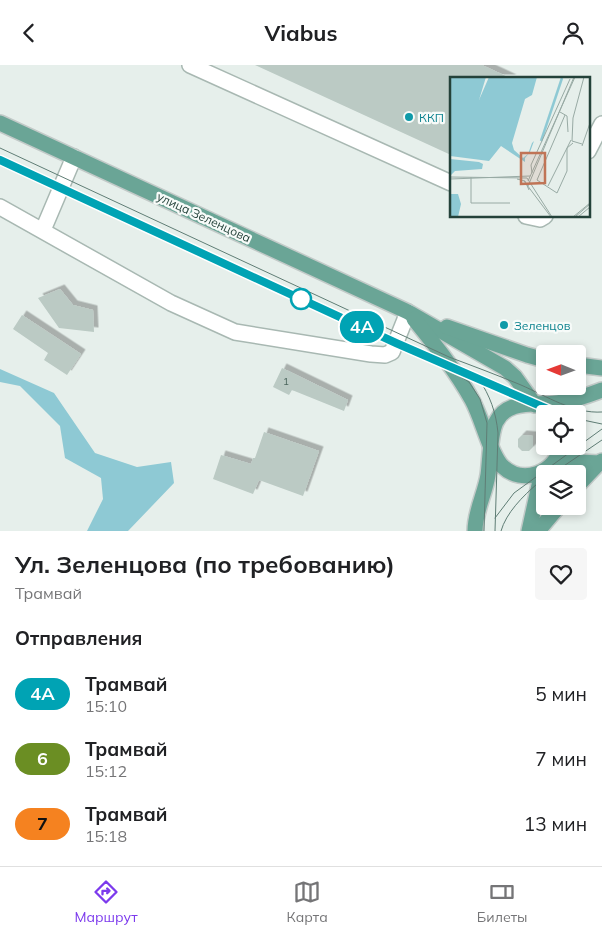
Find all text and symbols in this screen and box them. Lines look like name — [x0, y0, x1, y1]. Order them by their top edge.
icon: back — [15, 19, 43, 47]
text: Viabus — [264, 19, 338, 47]
icon: person — [559, 19, 587, 47]
inset map — [450, 77, 590, 217]
place label: ККП — [419, 110, 444, 125]
marker: ККП — [403, 111, 415, 123]
street label: улица Зеленцова — [155, 189, 253, 245]
unlabelled marker — [290, 288, 312, 310]
line badge: 4А — [340, 311, 384, 343]
text: 4А — [350, 315, 374, 338]
place label: Зеленцов — [514, 318, 571, 333]
marker: Зеленцов — [498, 319, 510, 331]
north arrow — [536, 345, 586, 395]
map controls — [536, 345, 586, 515]
house number: 1 — [283, 375, 289, 388]
button: locate — [536, 405, 586, 455]
button: layers — [536, 465, 586, 515]
button: heart — [535, 548, 587, 600]
text: Ул. Зеленцова (по требованию) — [15, 549, 395, 579]
text: Трамвай — [15, 583, 82, 603]
text: Отправления — [15, 626, 142, 650]
text: Трамвай — [85, 672, 167, 696]
text: 4А — [30, 682, 55, 705]
text: 5 мин — [535, 682, 587, 706]
text: 15:10 — [85, 696, 127, 716]
text: Трамвай — [85, 737, 167, 761]
text: 6 — [37, 747, 48, 770]
text: 7 мин — [535, 747, 587, 771]
text: 15:12 — [85, 761, 127, 781]
text: Трамвай — [85, 802, 167, 826]
text: 7 — [37, 812, 48, 835]
text: 13 мин — [524, 812, 587, 836]
text: 15:18 — [85, 826, 127, 846]
tab: Маршрут — [75, 878, 138, 926]
tab: Карта — [287, 878, 328, 926]
tab: Билеты — [477, 878, 527, 926]

